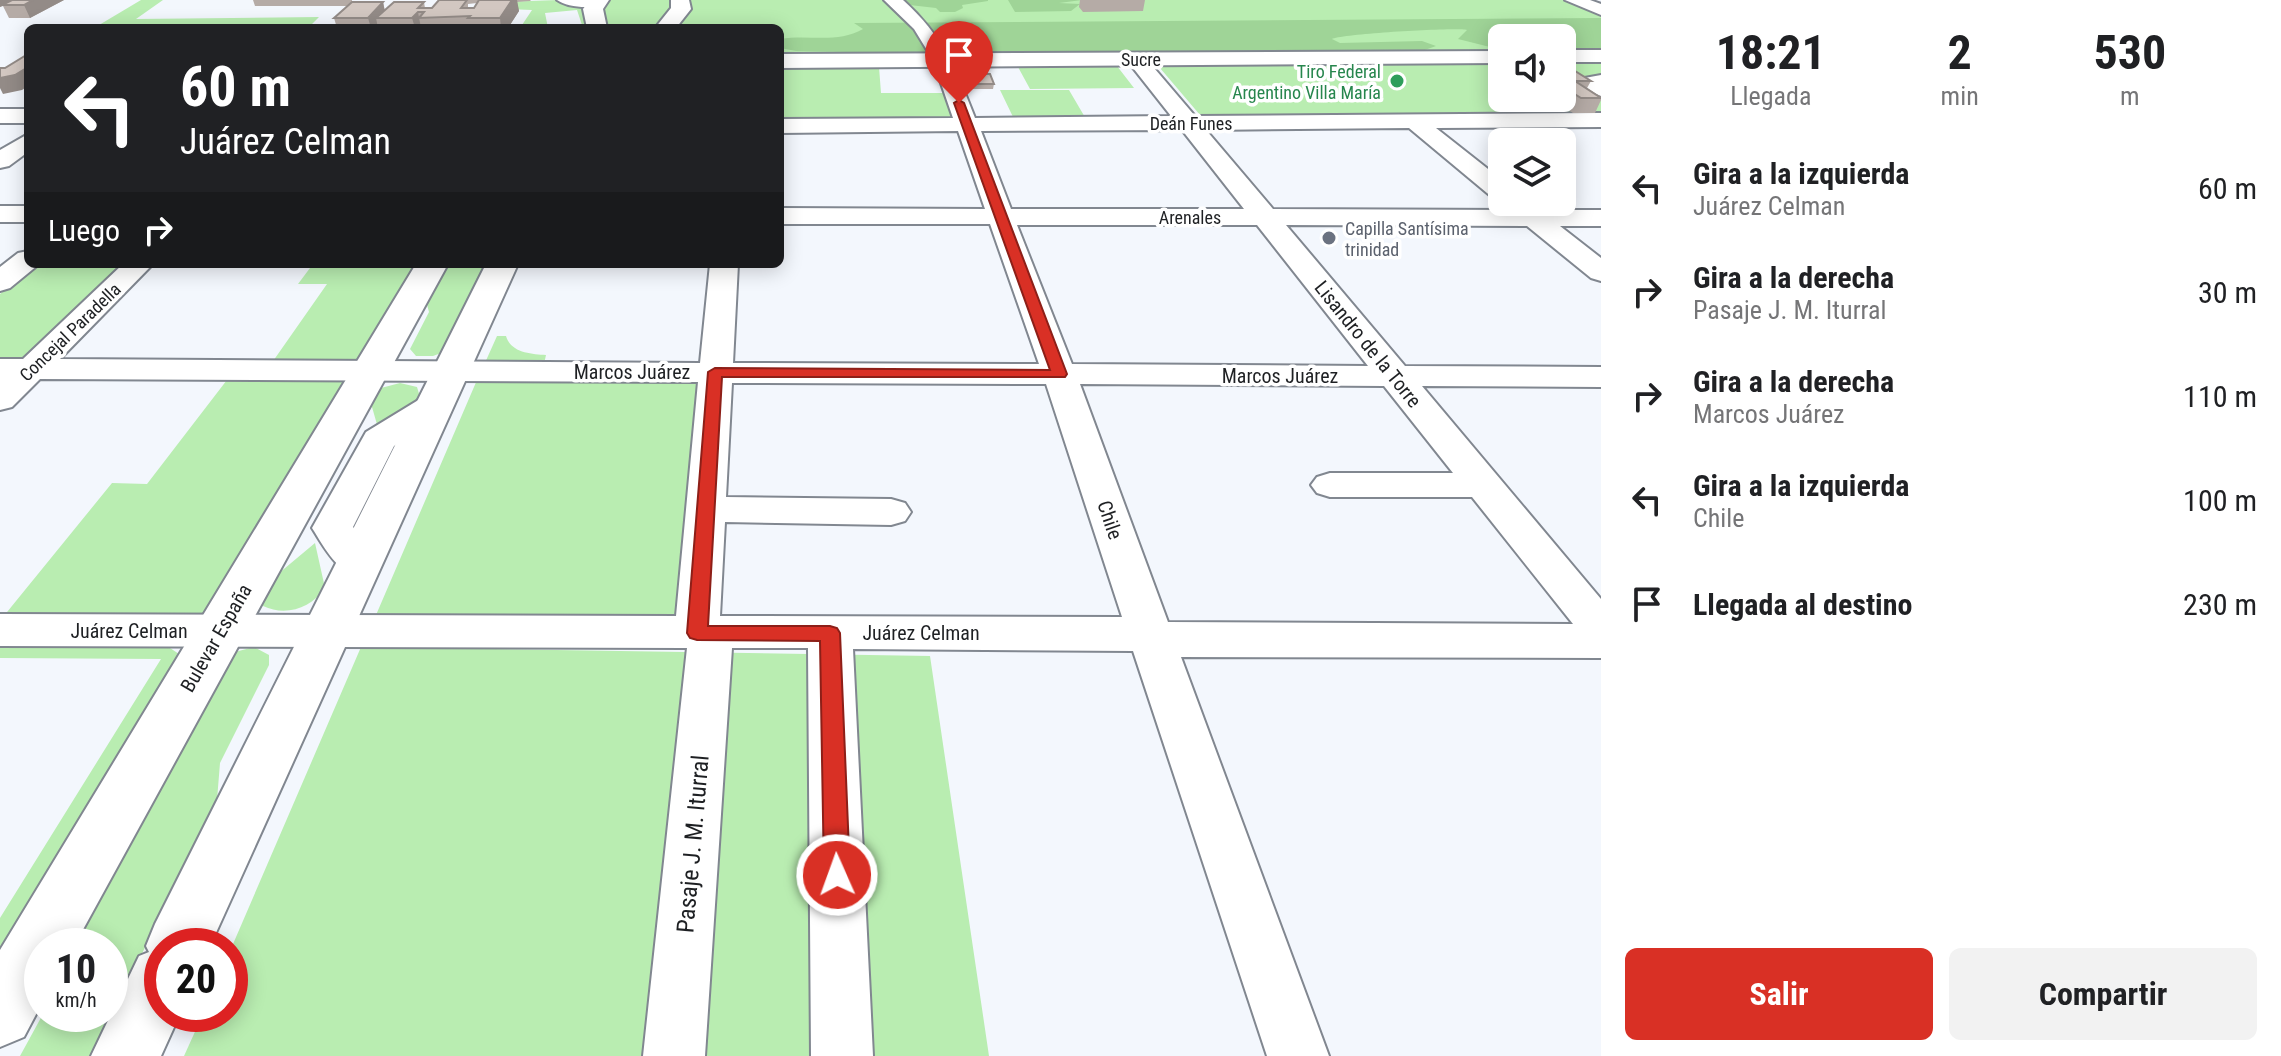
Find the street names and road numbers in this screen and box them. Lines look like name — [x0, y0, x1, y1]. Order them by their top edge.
street label: Sucre — [1121, 49, 1161, 70]
street label: Deán Funes — [1150, 113, 1232, 134]
street label: Arenales — [1159, 207, 1221, 228]
street label: Lisandro de la Torre — [1310, 276, 1426, 412]
street label: Concejal Paradella — [15, 279, 125, 385]
street label: Marcos Juárez — [574, 360, 690, 384]
street label: Marcos Juárez — [1222, 364, 1338, 388]
street label: Chile — [1092, 497, 1128, 543]
street label: Bulevar España — [175, 580, 257, 696]
street label: Juárez Celman — [70, 619, 188, 643]
street label: Juárez Celman — [862, 621, 980, 645]
street label: Pasaje J. M. Iturral — [671, 754, 715, 934]

